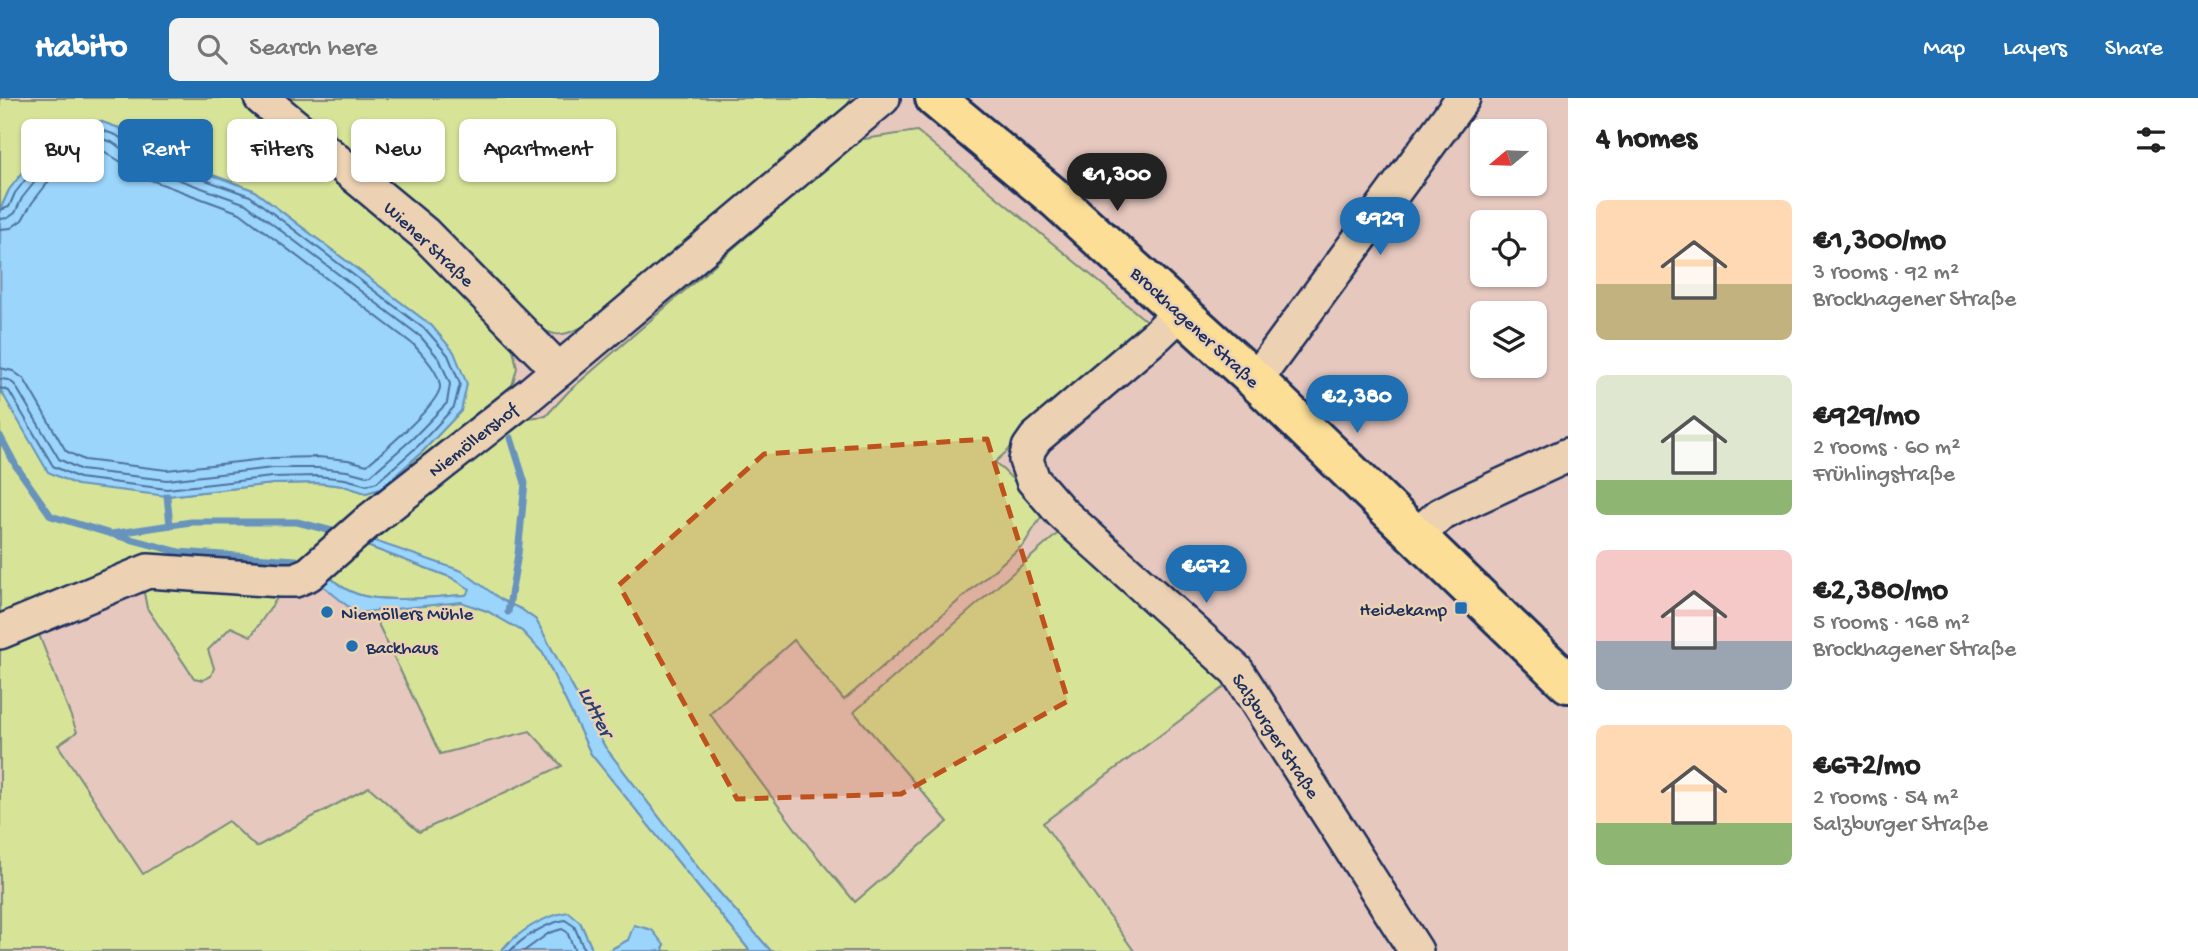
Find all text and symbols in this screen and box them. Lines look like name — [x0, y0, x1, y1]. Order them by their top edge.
search box — [169, 18, 659, 81]
text: Habito — [35, 30, 127, 68]
icon: search — [193, 30, 231, 68]
text: Search here — [249, 34, 377, 65]
text: Map — [1923, 35, 1965, 64]
text: Layers — [2003, 35, 2067, 64]
text: Share — [2105, 35, 2163, 64]
chip: Buy — [21, 119, 104, 182]
chip: Rent — [118, 119, 213, 182]
chip: Filters — [227, 119, 337, 182]
chip: New — [351, 119, 445, 182]
chip: Apartment — [459, 119, 616, 182]
north arrow — [1470, 119, 1547, 196]
map controls — [1470, 119, 1547, 378]
icon: filters — [2132, 121, 2170, 159]
text: 4 homes — [1596, 123, 1697, 158]
pin: €1,300 — [1060, 153, 1174, 213]
text: €1,300 — [1083, 162, 1151, 189]
street label: Wiener Straße — [378, 198, 478, 293]
pin: €929 — [1339, 198, 1421, 257]
text: €929 — [1356, 206, 1404, 233]
button: locate — [1470, 210, 1547, 287]
text: €1,300/mo — [1813, 225, 1946, 260]
icon: home — [1652, 228, 1736, 312]
text: 3 rooms · 92 m² — [1813, 260, 1959, 287]
street label: Brockhagener Straße — [1124, 262, 1263, 394]
text: Brockhagener Straße — [1813, 287, 2016, 314]
button: layers — [1470, 301, 1547, 378]
pin: €2,380 — [1300, 376, 1414, 435]
text: €2,380 — [1322, 384, 1392, 411]
street label: Niemöllershof — [425, 398, 525, 484]
text: €929/mo — [1813, 400, 1920, 435]
icon: home — [1652, 403, 1736, 487]
text: 2 rooms · 60 m² — [1813, 435, 1960, 462]
text: Frühlingstraße — [1813, 462, 1955, 489]
pin: €672 — [1165, 546, 1247, 605]
text: €672 — [1182, 554, 1230, 581]
text: €2,380/mo — [1813, 575, 1948, 610]
icon: home — [1652, 578, 1736, 662]
place label: Heidekamp — [1359, 600, 1448, 623]
marker: Heidekamp — [1453, 600, 1469, 616]
marker: Niemöllers Mühle — [319, 604, 335, 620]
place label: Niemöllers Mühle — [341, 604, 474, 627]
text: 5 rooms · 168 m² — [1813, 610, 1970, 637]
text: Brockhagener Straße — [1813, 637, 2016, 664]
marker: Backhaus — [344, 638, 360, 654]
place label: Backhaus — [365, 638, 439, 661]
street label: Salzburger Straße — [1225, 670, 1323, 804]
water label: Lutter — [571, 683, 619, 746]
text: €672/mo — [1813, 750, 1920, 785]
icon: home — [1652, 753, 1736, 837]
text: 2 rooms · 54 m² — [1813, 785, 1959, 812]
text: Salzburger Straße — [1813, 812, 1988, 839]

